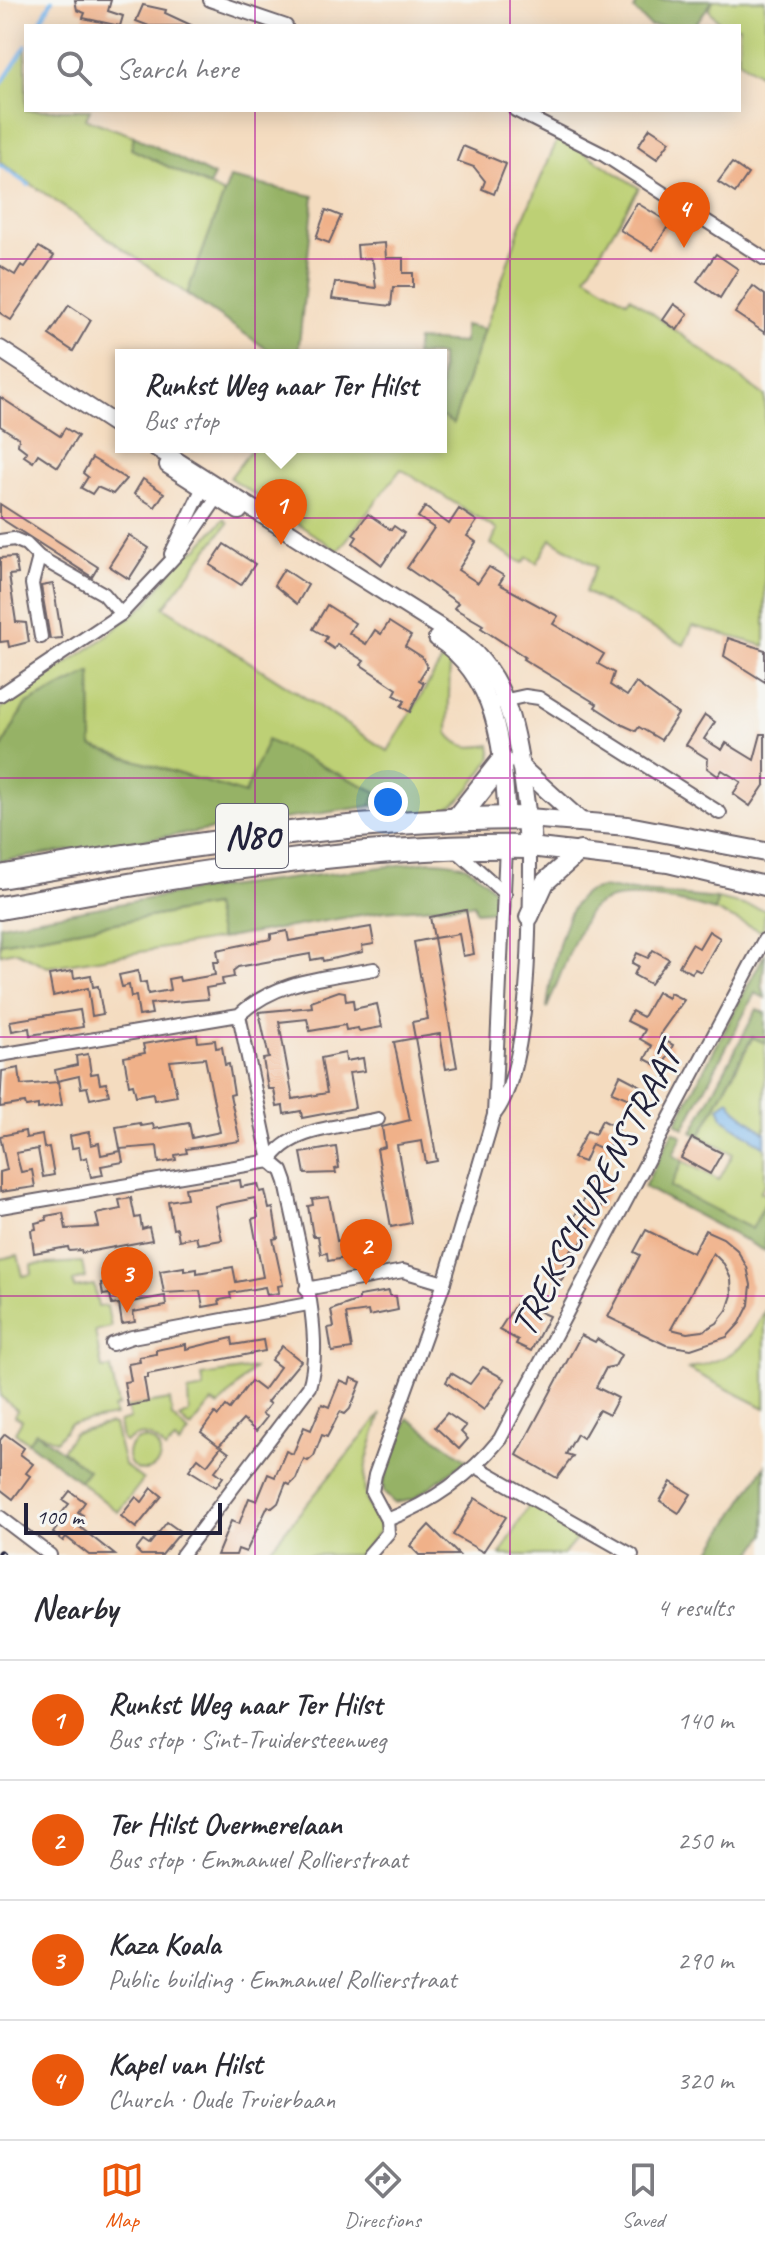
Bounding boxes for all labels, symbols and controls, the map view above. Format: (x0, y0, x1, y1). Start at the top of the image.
search box (24, 24, 741, 112)
icon: search (52, 46, 96, 90)
text: Search here (116, 49, 238, 87)
pin: 4 (658, 182, 710, 248)
popup (115, 349, 447, 453)
text: Runkst Weg naar Ter Hilst (144, 366, 418, 404)
text: Bus stop (144, 404, 219, 437)
pin: 1 (255, 479, 307, 545)
your location (368, 782, 408, 822)
road number: N80 (216, 804, 288, 868)
street label: TREKSCHURENSTRAAT (500, 1029, 697, 1344)
pin: 2 (340, 1219, 392, 1285)
pin: 3 (101, 1247, 153, 1313)
scale bar (24, 1499, 222, 1535)
text: 100 m (36, 1503, 83, 1531)
text: Nearby (32, 1586, 118, 1629)
text: 4 results (657, 1591, 733, 1624)
text: Runkst Weg naar Ter Hilst (108, 1685, 382, 1723)
text: 1 (52, 1704, 64, 1737)
text: 140 m (677, 1704, 733, 1737)
text: Bus stop · Sint-Truidersteenweg (108, 1723, 386, 1756)
text: Ter Hilst Overmerelaan (108, 1805, 342, 1843)
text: 2 (52, 1824, 64, 1857)
text: 250 m (677, 1824, 733, 1857)
text: Bus stop · Emmanuel Rollierstraat (108, 1843, 408, 1876)
text: Kaza Koala (108, 1925, 221, 1963)
text: 3 (52, 1944, 64, 1977)
text: 290 m (677, 1944, 733, 1977)
text: Public building · Emmanuel Rollierstraat (108, 1963, 456, 1996)
text: Kapel van Hilst (108, 2045, 262, 2083)
text: 4 (52, 2064, 64, 2097)
text: 320 m (677, 2064, 733, 2097)
text: Church · Oude Truierbaan (108, 2083, 335, 2116)
tab: Map (100, 2158, 144, 2234)
tab: Directions (344, 2158, 421, 2234)
tab: Saved (621, 2158, 665, 2234)

